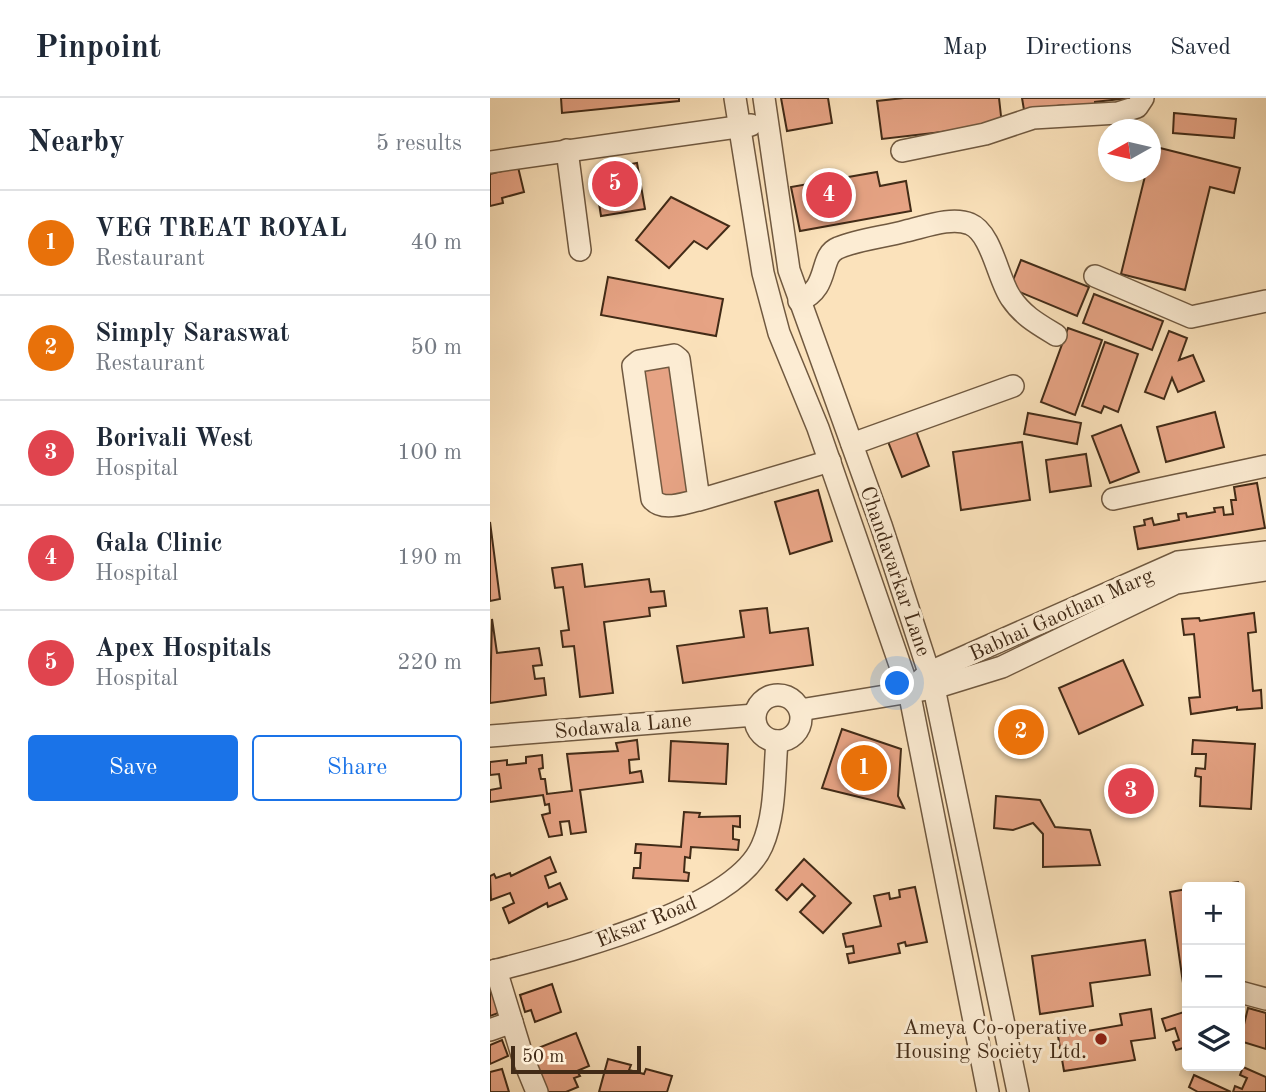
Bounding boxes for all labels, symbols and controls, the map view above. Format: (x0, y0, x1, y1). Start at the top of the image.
text: Pinpoint (35, 32, 161, 65)
text: Map (943, 36, 987, 60)
text: Directions (1025, 36, 1132, 60)
text: Saved (1170, 36, 1231, 60)
north arrow (1098, 119, 1161, 182)
text: Nearby (28, 128, 125, 158)
text: 5 results (376, 132, 462, 155)
pin: 5 (592, 158, 638, 210)
pin: 4 (806, 169, 852, 221)
text: VEG TREAT ROYAL (95, 216, 347, 242)
text: 1 (44, 231, 58, 254)
text: 40 m (411, 231, 462, 254)
text: Restaurant (95, 247, 205, 270)
text: Simply Saraswat (95, 321, 289, 347)
text: 2 (44, 336, 58, 359)
text: 50 m (411, 336, 462, 359)
text: Restaurant (95, 352, 205, 375)
text: Borivali West (95, 426, 253, 452)
text: 3 (44, 441, 58, 464)
text: 100 m (397, 441, 462, 464)
text: Hospital (95, 457, 178, 480)
street label: Chandavarkar Lane (856, 484, 934, 659)
text: Gala Clinic (95, 531, 223, 557)
text: 4 (44, 546, 58, 569)
text: 190 m (397, 546, 462, 569)
text: Hospital (95, 562, 178, 585)
street label: Babhai Gaothan Marg (966, 565, 1157, 665)
text: Apex Hospitals (95, 636, 271, 662)
text: 5 (44, 651, 58, 674)
text: 220 m (397, 651, 462, 674)
your location (880, 666, 914, 700)
text: Hospital (95, 667, 178, 690)
pin: 2 (998, 706, 1044, 758)
street label: Sodawala Lane (554, 710, 693, 743)
button: Save (28, 735, 238, 801)
button: Share (252, 735, 462, 801)
pin: 1 (841, 742, 887, 794)
pin: 3 (1108, 765, 1154, 817)
map controls (1182, 882, 1245, 1071)
button: + (1182, 882, 1245, 945)
street label: Eksar Road (593, 893, 700, 952)
button: − (1182, 945, 1245, 1008)
button: layers (1182, 1008, 1245, 1071)
place label: Ameya Co-operative Housing Society Ltd. (895, 1018, 1087, 1063)
marker: Ameya Co-operative Housing Society Ltd. (1093, 1031, 1109, 1047)
scale bar (511, 1043, 640, 1075)
text: 50 m (522, 1048, 564, 1067)

